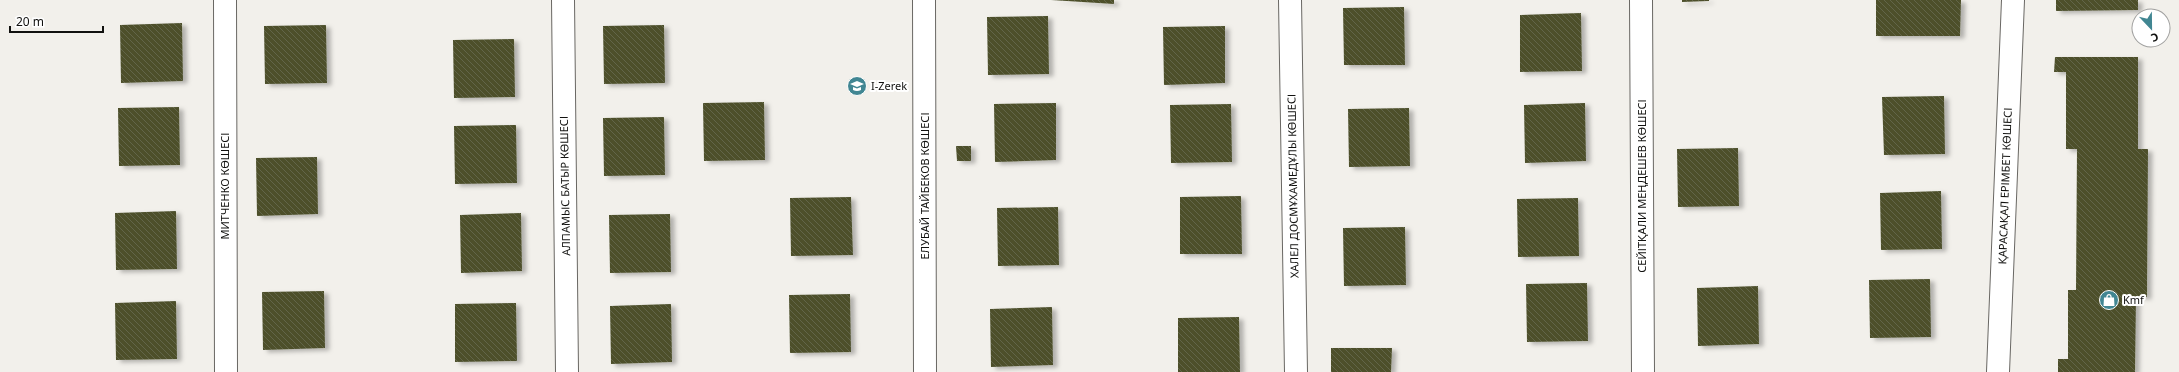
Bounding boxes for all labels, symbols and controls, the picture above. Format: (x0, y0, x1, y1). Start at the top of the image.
scale bar (10, 8, 103, 34)
north arrow (2131, 8, 2171, 48)
text: 20 m (16, 13, 44, 30)
text: С (2149, 29, 2161, 46)
school or university icon: I-Zerek (846, 75, 868, 97)
place label: I-Zerek (871, 78, 907, 93)
street label: ХАЛЕЛ ДОСМҰХАМЕДҰЛЫ КӨШЕСІ (1283, 94, 1302, 278)
street label: СЕЙІТҚАЛИ МЕҢДЕШЕВ КӨШЕСІ (1634, 99, 1649, 273)
street label: ҚАРАСАҚАЛ ЕРІМБЕТ КӨШЕСІ (1994, 107, 2015, 265)
street label: ЕЛУБАЙ ТАЙБЕКОВ КӨШЕСІ (917, 112, 932, 260)
street label: АЛПАМЫС БАТЫР КӨШЕСІ (556, 116, 573, 256)
street label: МИТЧЕНКО КӨШЕСІ (217, 133, 232, 239)
shop icon: Kmf (2098, 289, 2120, 311)
place label: Kmf (2123, 292, 2145, 307)

